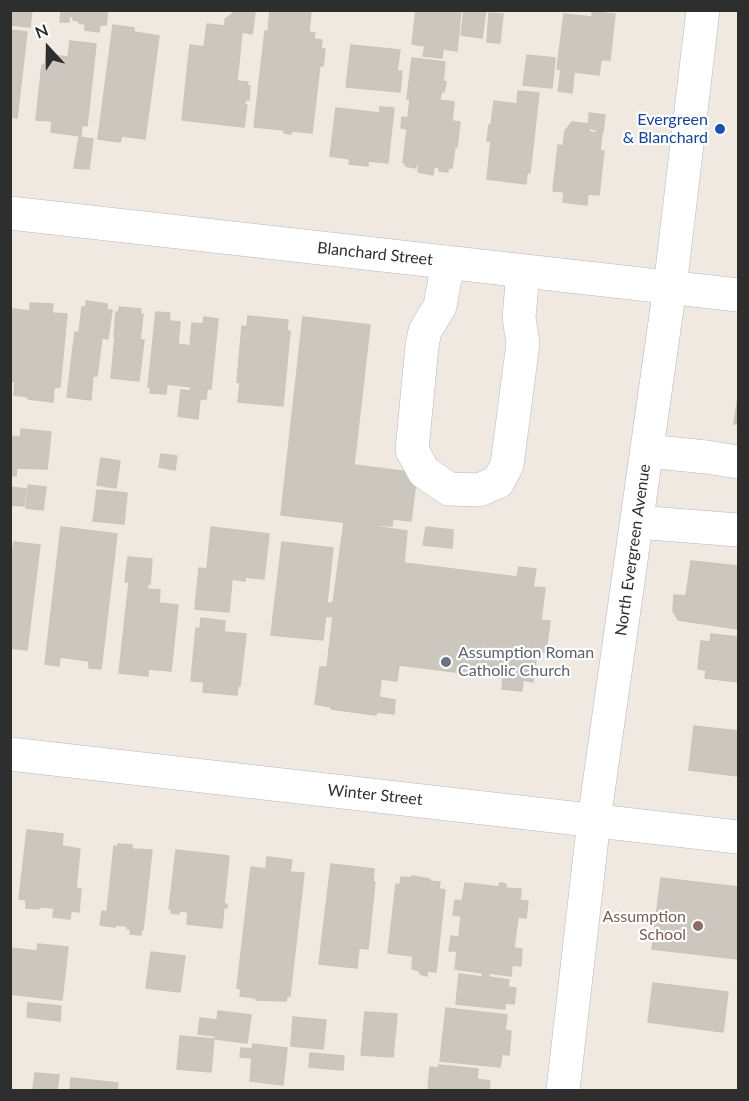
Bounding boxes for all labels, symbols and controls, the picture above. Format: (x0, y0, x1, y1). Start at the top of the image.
north arrow (18, 18, 78, 78)
text: N (32, 20, 51, 42)
place label: Evergreen & Blanchard (623, 110, 708, 148)
marker: Evergreen & Blanchard (713, 122, 727, 136)
street label: Blanchard Street (316, 238, 434, 270)
street label: North Evergreen Avenue (611, 463, 655, 637)
place label: Assumption Roman Catholic Church (458, 643, 594, 681)
marker: Assumption Roman Catholic Church (439, 655, 453, 669)
street label: Winter Street (327, 780, 423, 810)
place label: Assumption School (603, 907, 686, 945)
marker: Assumption School (691, 919, 705, 933)

